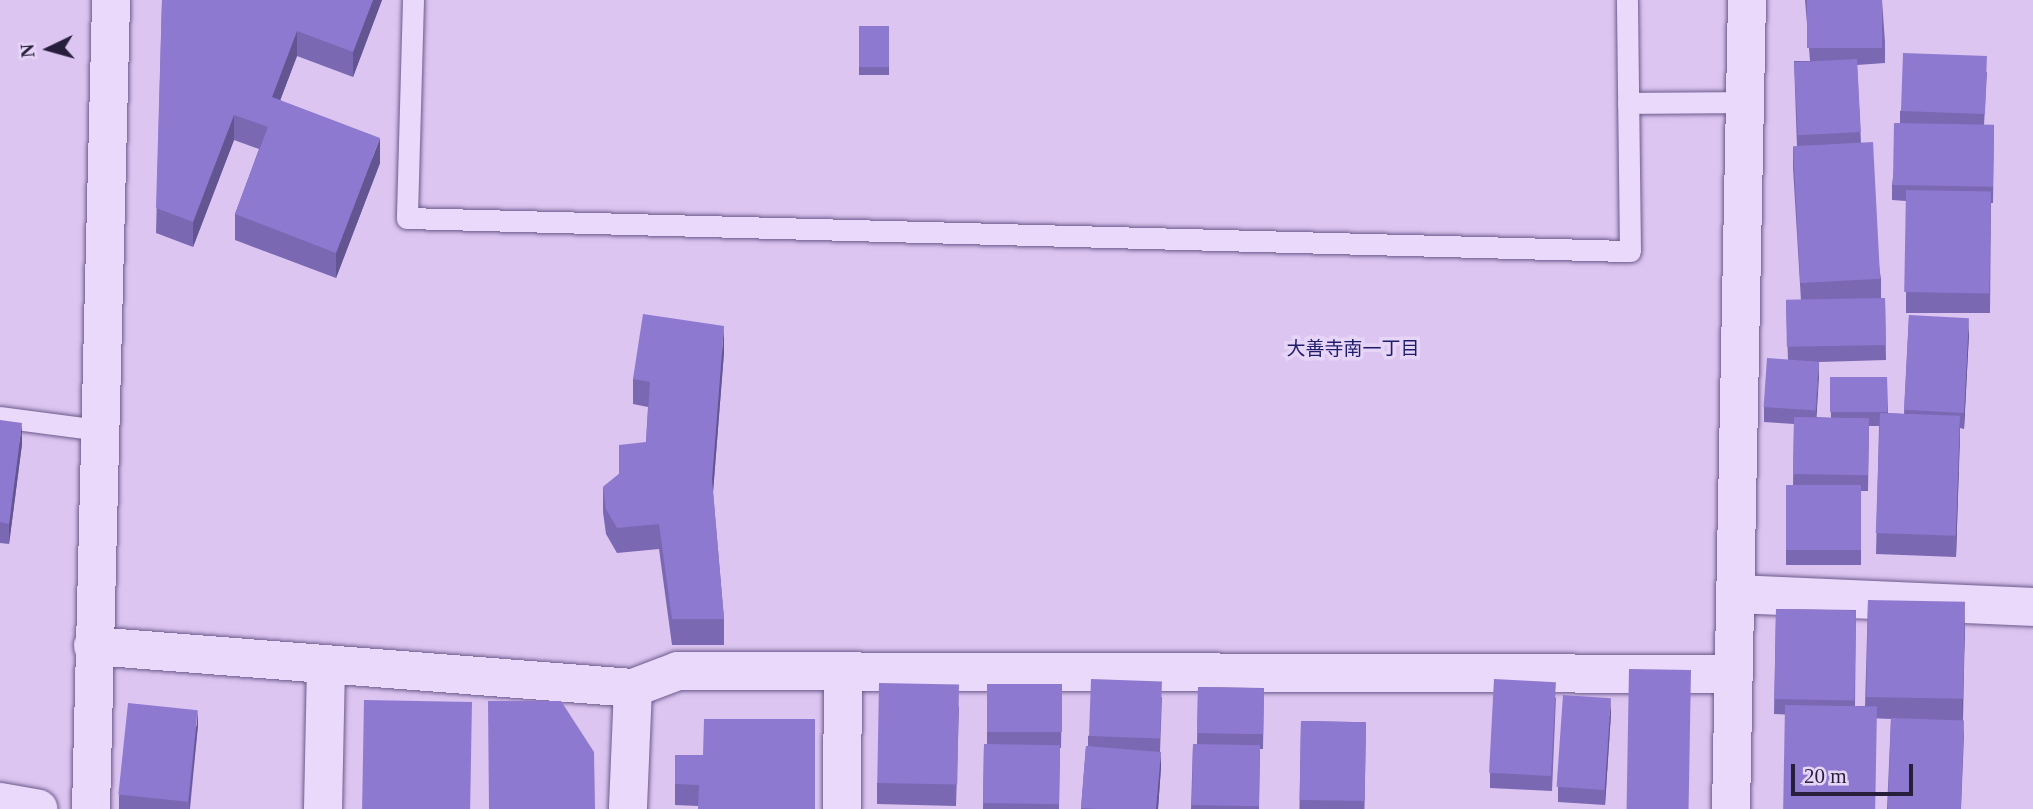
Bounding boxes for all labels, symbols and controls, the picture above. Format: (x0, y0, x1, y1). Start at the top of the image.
north arrow (14, 14, 84, 84)
text: N (17, 43, 39, 59)
district label: 大善寺南一丁目 (1287, 338, 1419, 360)
scale bar (1795, 750, 1918, 794)
text: 20 m (1804, 764, 1847, 788)

